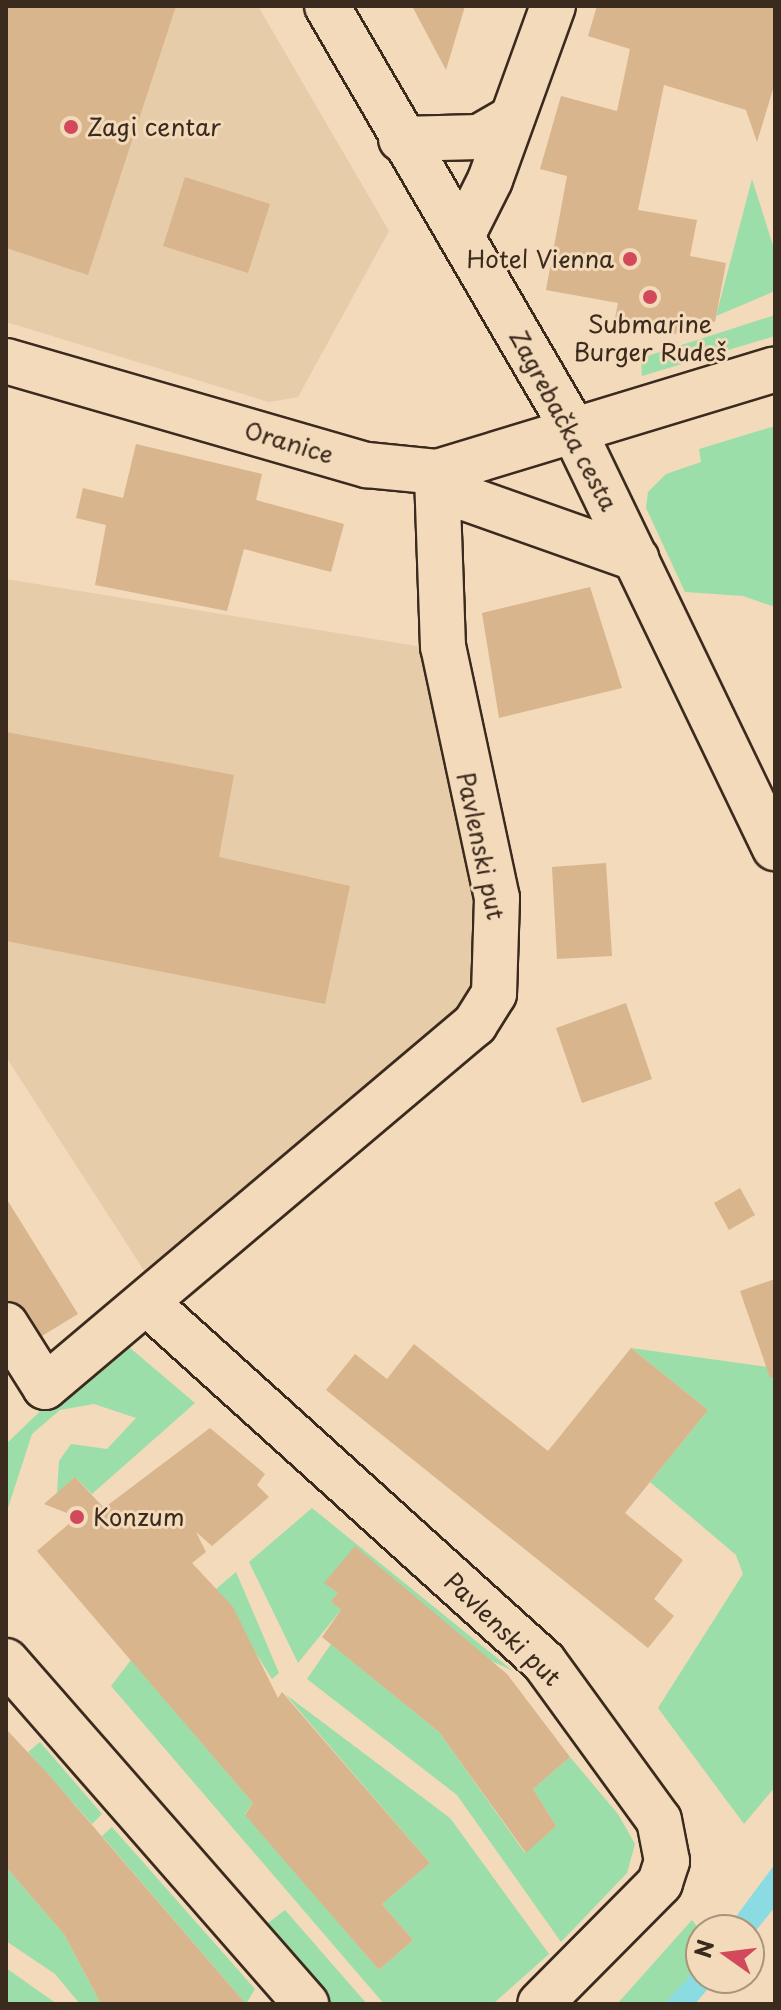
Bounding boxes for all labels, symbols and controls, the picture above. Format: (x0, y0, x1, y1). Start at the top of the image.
place label: Zagi centar (87, 113, 222, 141)
marker: Zagi centar (62, 118, 80, 136)
place label: Hotel Vienna (467, 245, 614, 273)
marker: Hotel Vienna (621, 250, 639, 268)
marker: Submarine Burger Rudeš (641, 288, 659, 306)
place label: Submarine Burger Rudeš (573, 310, 727, 366)
street label: Zagrebačka cesta (504, 324, 624, 516)
street label: Oranice (241, 415, 337, 469)
street label: Pavlenski put (451, 769, 511, 923)
place label: Konzum (93, 1503, 185, 1531)
marker: Konzum (68, 1508, 86, 1526)
street label: Pavlenski put (438, 1566, 568, 1692)
north arrow (685, 1914, 765, 1994)
text: N (685, 1936, 721, 1961)

